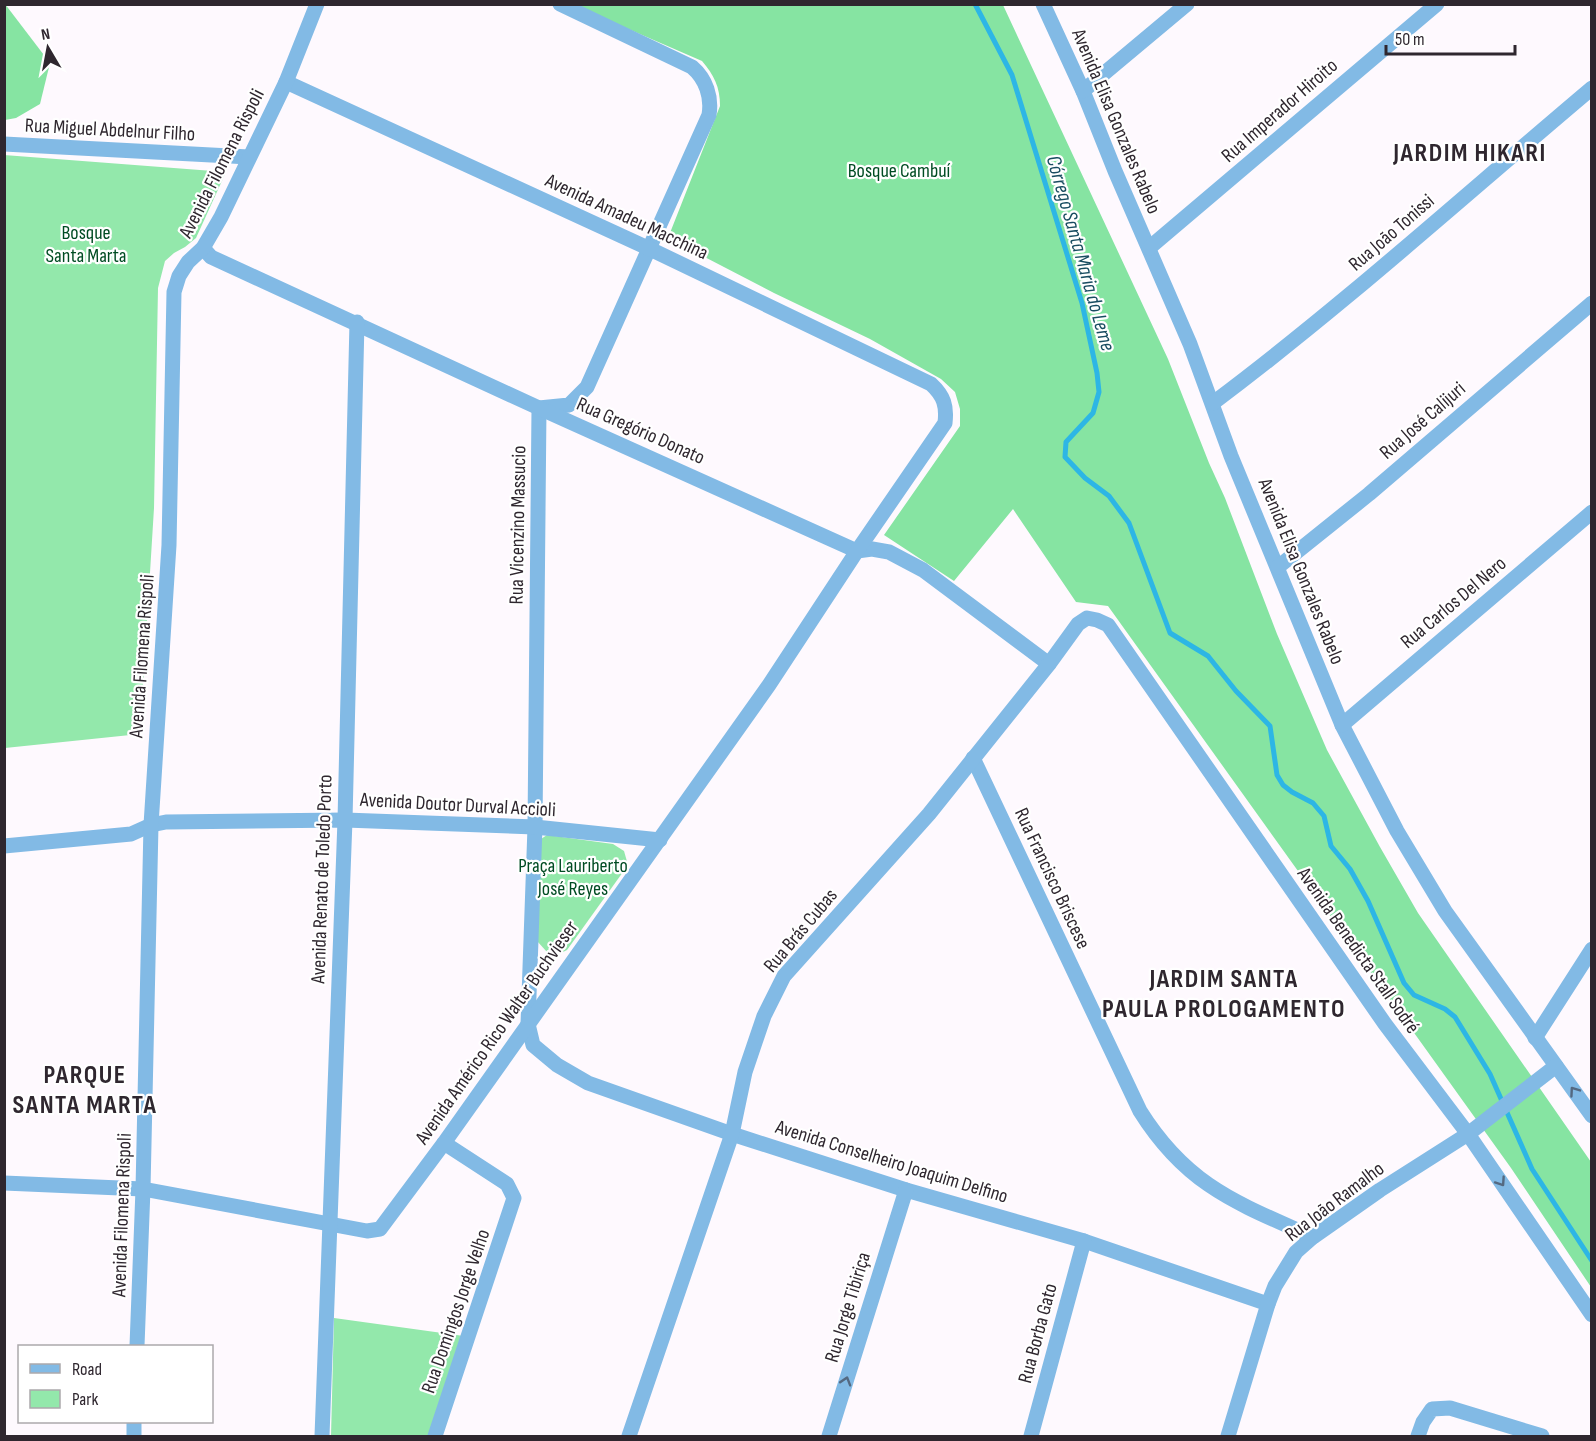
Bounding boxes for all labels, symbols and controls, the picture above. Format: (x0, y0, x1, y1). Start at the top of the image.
north arrow (18, 18, 78, 78)
scale bar (1386, 18, 1515, 56)
street label: Avenida Elisa Gonzales Rabelo (1066, 24, 1166, 217)
text: N (40, 25, 52, 45)
text: 50 m (1395, 29, 1425, 50)
street label: Rua Imperador Hiroito (1217, 54, 1343, 168)
street label: Avenida Filomena Rispoli (174, 85, 270, 243)
street label: Rua Miguel Abdelnur Filho (24, 114, 196, 146)
district label: JARDIM HIKARI (1392, 138, 1547, 169)
water label: Córrego Santa Maria do Leme (1041, 153, 1120, 354)
park label: Bosque Cambuí (848, 159, 951, 183)
street label: Avenida Amadeu Macchina (540, 168, 712, 265)
street label: Rua João Tonissi (1344, 189, 1439, 276)
park label: Bosque Santa Marta (45, 221, 127, 268)
street label: Rua José Calijuri (1375, 377, 1470, 464)
street label: Rua Gregório Donato (573, 392, 708, 470)
street label: Rua Vicenzino Massucio (505, 445, 531, 605)
street label: Avenida Elisa Gonzales Rabelo (1252, 474, 1349, 668)
street label: Rua Carlos Del Nero (1396, 552, 1511, 654)
street label: Avenida Filomena Rispoli (124, 573, 160, 740)
street label: Avenida Renato de Toledo Porto (306, 774, 338, 985)
street label: Avenida Doutor Durval Accioli (359, 788, 556, 822)
street label: Rua Francisco Briscese (1009, 804, 1095, 953)
park label: Praça Lauriberto José Reyes (518, 854, 628, 901)
street label: Avenida Benedicta Stall Sodré (1291, 862, 1425, 1038)
street label: Rua Brás Cubas (759, 884, 843, 977)
street label: Avenida Américo Rico Walter Buchvieser (410, 916, 584, 1150)
district label: JARDIM SANTA PAULA PROLOGAMENTO (1102, 964, 1346, 1025)
district label: PARQUE SANTA MARTA (13, 1060, 157, 1121)
one-way arrow (1570, 1087, 1581, 1098)
street label: Avenida Conselheiro Joaquim Delfino (772, 1115, 1011, 1209)
street label: Avenida Filomena Rispoli (107, 1133, 137, 1298)
street label: Rua João Ramalho (1280, 1157, 1389, 1247)
one-way arrow (1494, 1176, 1505, 1187)
street label: Rua Domingos Jorge Velho (417, 1226, 495, 1397)
street label: Rua Jorge Tibiriça (820, 1249, 876, 1365)
street label: Rua Borba Gato (1013, 1281, 1063, 1386)
legend (18, 1345, 213, 1423)
text: Road (72, 1359, 102, 1380)
one-way arrow (839, 1376, 851, 1386)
text: Park (72, 1389, 98, 1410)

